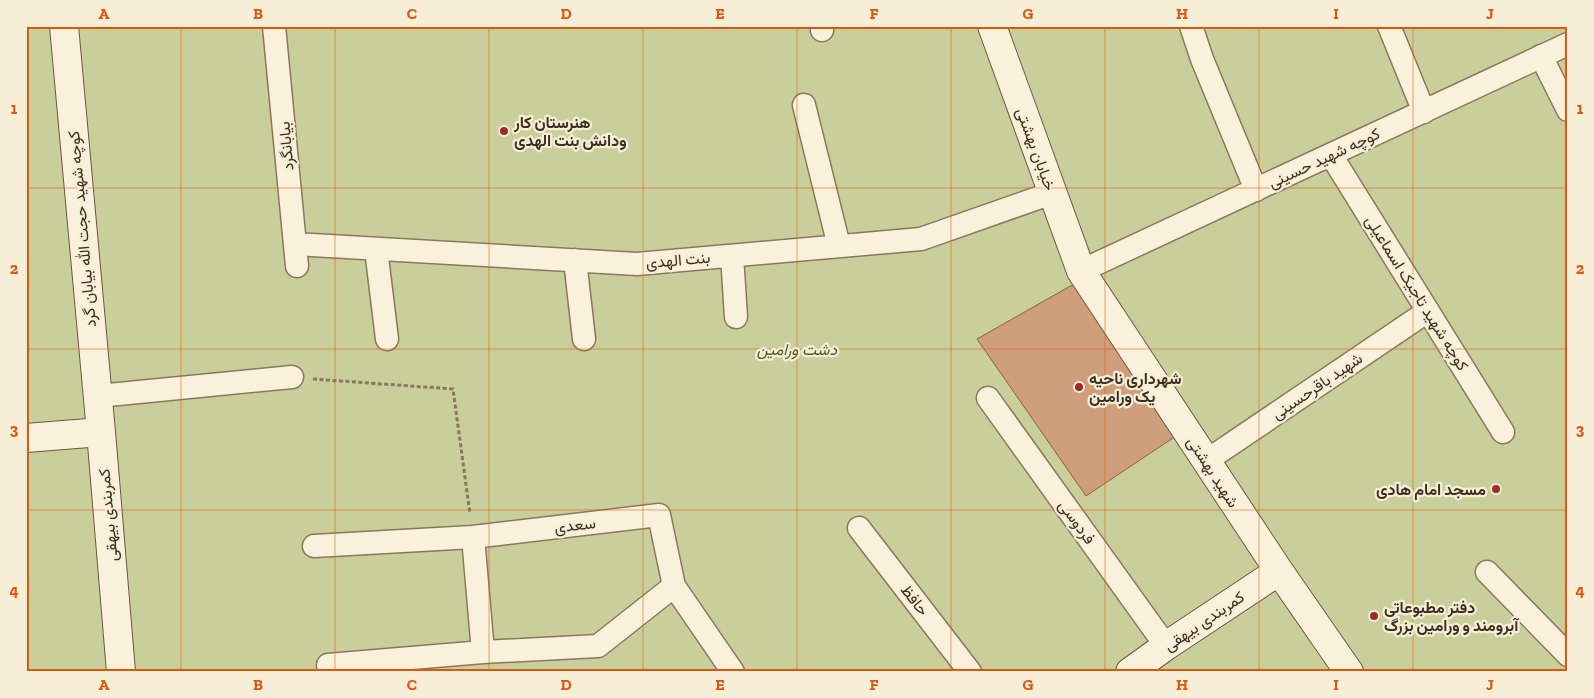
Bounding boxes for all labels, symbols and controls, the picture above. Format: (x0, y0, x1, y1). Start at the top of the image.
text: A (99, 4, 110, 23)
text: B (253, 4, 263, 23)
text: C (407, 4, 417, 23)
text: D (560, 4, 572, 23)
text: E (715, 4, 725, 23)
text: F (869, 4, 879, 23)
text: G (1023, 4, 1034, 23)
text: H (1176, 4, 1188, 23)
text: I (1333, 4, 1339, 23)
text: J (1486, 4, 1494, 23)
text: 1 (11, 99, 18, 118)
text: 1 (1577, 99, 1584, 118)
street label: خیابان بهشتی (1011, 105, 1060, 193)
place label: هنرستان کار ودانش بنت الهدی (513, 113, 627, 151)
street label: بیابانگرد (274, 121, 299, 171)
street label: کوچه شهید حسینی (1265, 124, 1384, 194)
marker: هنرستان کار ودانش بنت الهدی (498, 125, 510, 137)
street label: کوچه شهید حجت الله بیابان گرد (64, 130, 102, 328)
street label: کوچه شهید تاجیک اسماعیلی (1360, 212, 1473, 375)
street label: بنت الهدی (645, 248, 711, 273)
text: 2 (10, 259, 19, 278)
text: 2 (1576, 259, 1585, 278)
park label: دشت ورامین (757, 340, 837, 360)
street label: شهید باقرحسینی (1268, 349, 1367, 424)
place label: شهرداری ناحیه یک ورامین (1089, 369, 1182, 407)
marker: شهرداری ناحیه یک ورامین (1073, 381, 1085, 393)
text: 3 (10, 420, 19, 439)
text: 3 (1576, 420, 1585, 439)
street label: شهید بهشتی (1182, 433, 1243, 512)
street label: کمربندی بیهقی (94, 468, 123, 562)
place label: مسجد امام هادی (1376, 480, 1486, 500)
marker: مسجد امام هادی (1490, 483, 1502, 495)
street label: فردوسی (1054, 496, 1099, 548)
street label: سعدی (553, 513, 597, 538)
text: 4 (9, 581, 19, 600)
street label: حافظ (897, 581, 933, 620)
text: 4 (1575, 581, 1585, 600)
street label: کمربندی بیهقی (1160, 587, 1249, 656)
place label: دفتر مطبوعاتی آبرومند و ورامین بزرگ (1384, 598, 1520, 636)
marker: دفتر مطبوعاتی آبرومند و ورامین بزرگ (1368, 610, 1380, 622)
text: A (99, 675, 110, 694)
text: B (253, 675, 263, 694)
text: C (407, 675, 417, 694)
text: D (560, 675, 572, 694)
text: E (715, 675, 725, 694)
text: F (869, 675, 879, 694)
text: G (1023, 675, 1034, 694)
text: H (1176, 675, 1188, 694)
text: I (1333, 675, 1339, 694)
text: J (1486, 675, 1494, 694)

